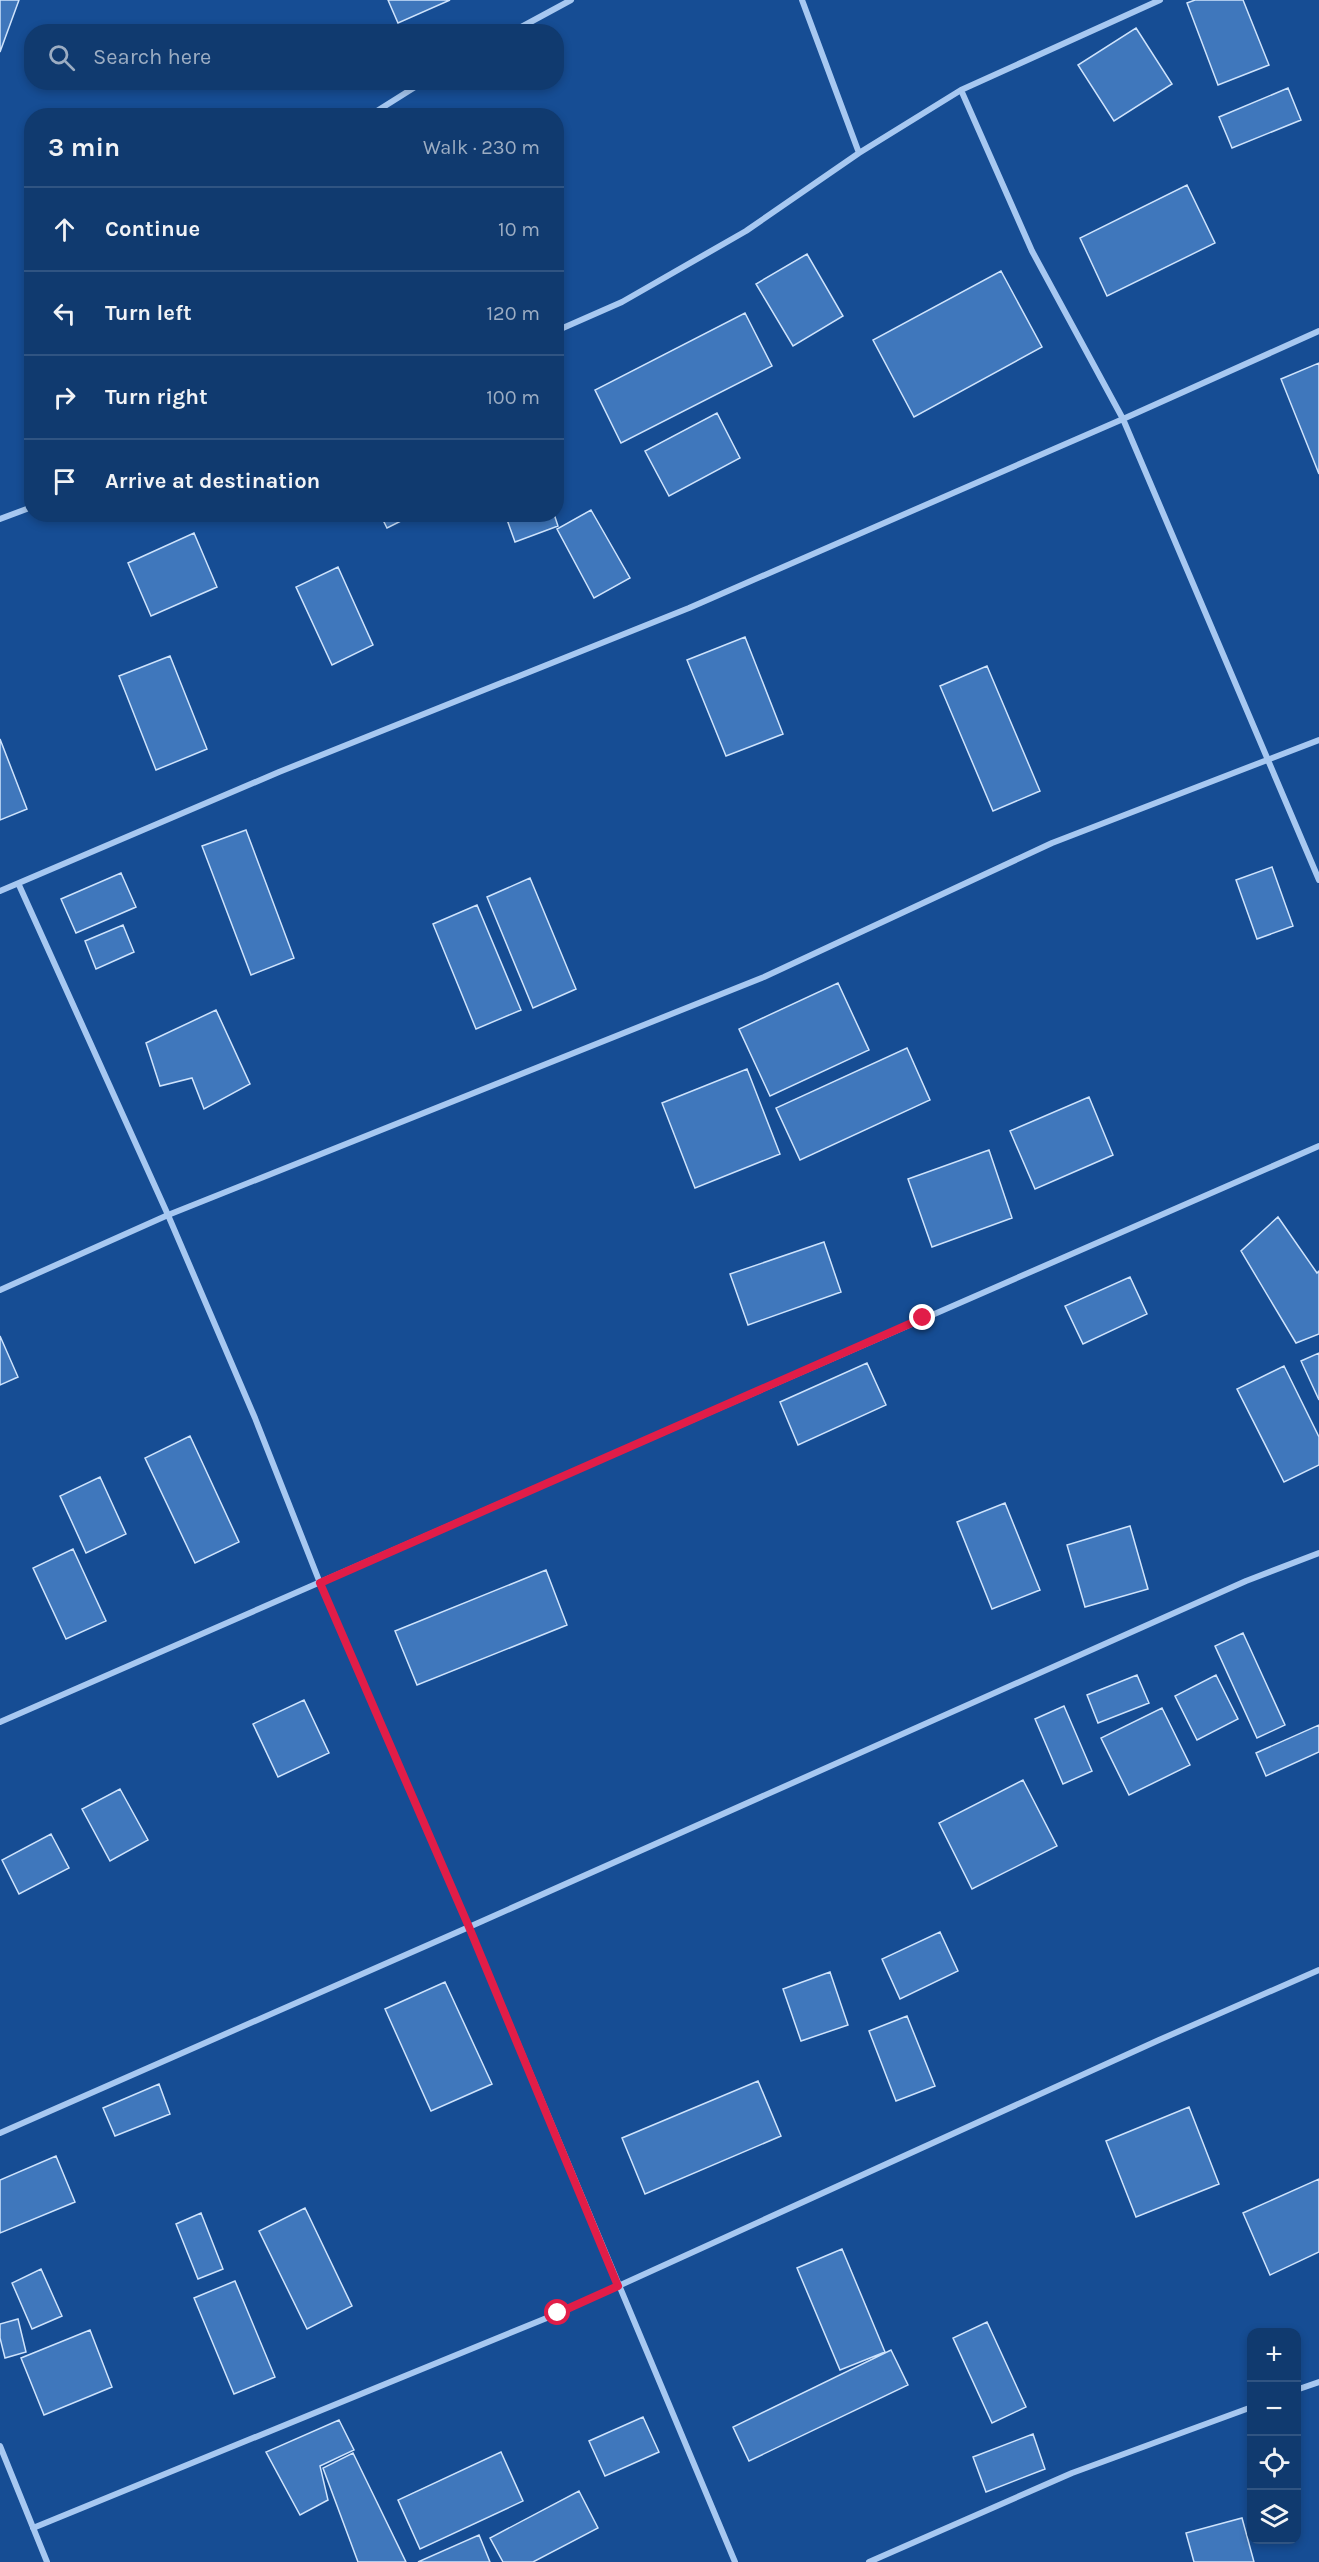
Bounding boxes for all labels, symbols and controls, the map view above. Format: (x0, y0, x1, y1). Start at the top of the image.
search box (24, 24, 564, 90)
icon: search (45, 41, 78, 74)
text: Search here (93, 44, 211, 70)
text: 3 min (48, 132, 120, 163)
text: Walk · 230 m (423, 136, 540, 159)
icon: ahead (48, 213, 81, 246)
text: Continue (105, 216, 200, 242)
text: 10 m (498, 218, 540, 241)
icon: left (48, 297, 81, 330)
text: Turn left (105, 300, 192, 326)
text: 120 m (486, 302, 540, 325)
icon: right (48, 381, 81, 414)
text: Turn right (105, 384, 208, 410)
text: 100 m (486, 386, 540, 409)
icon: arrive (48, 465, 81, 498)
text: Arrive at destination (105, 468, 320, 494)
route end (909, 1304, 935, 1330)
route start (544, 2299, 570, 2325)
map controls (1247, 2328, 1301, 2544)
button: + (1247, 2328, 1301, 2382)
button: − (1247, 2382, 1301, 2436)
button: locate (1247, 2436, 1301, 2490)
button: layers (1247, 2490, 1301, 2544)

